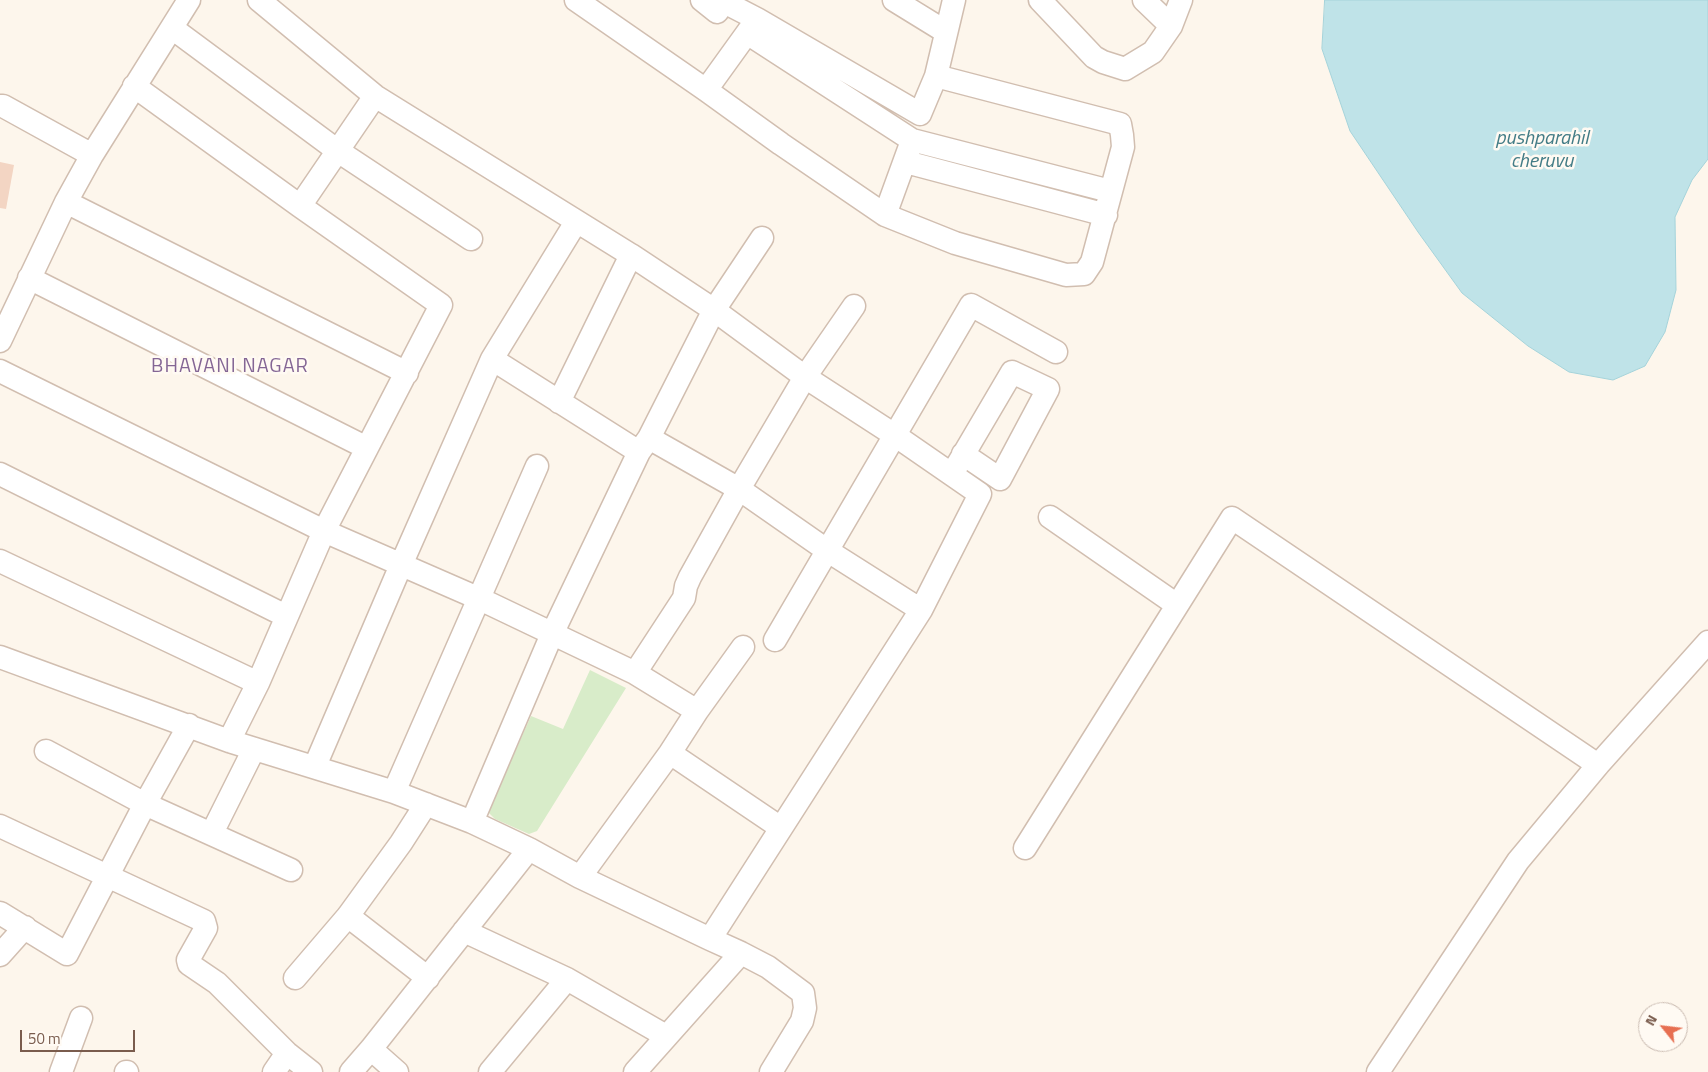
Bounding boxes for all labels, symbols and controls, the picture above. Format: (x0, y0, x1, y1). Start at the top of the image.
water label: pushparahil cheruvu (1496, 127, 1588, 174)
district label: BHAVANI NAGAR (149, 355, 311, 379)
north arrow (1638, 1002, 1688, 1052)
text: N (1639, 1011, 1662, 1029)
scale bar (22, 1020, 138, 1052)
text: 50 m (28, 1027, 61, 1050)

